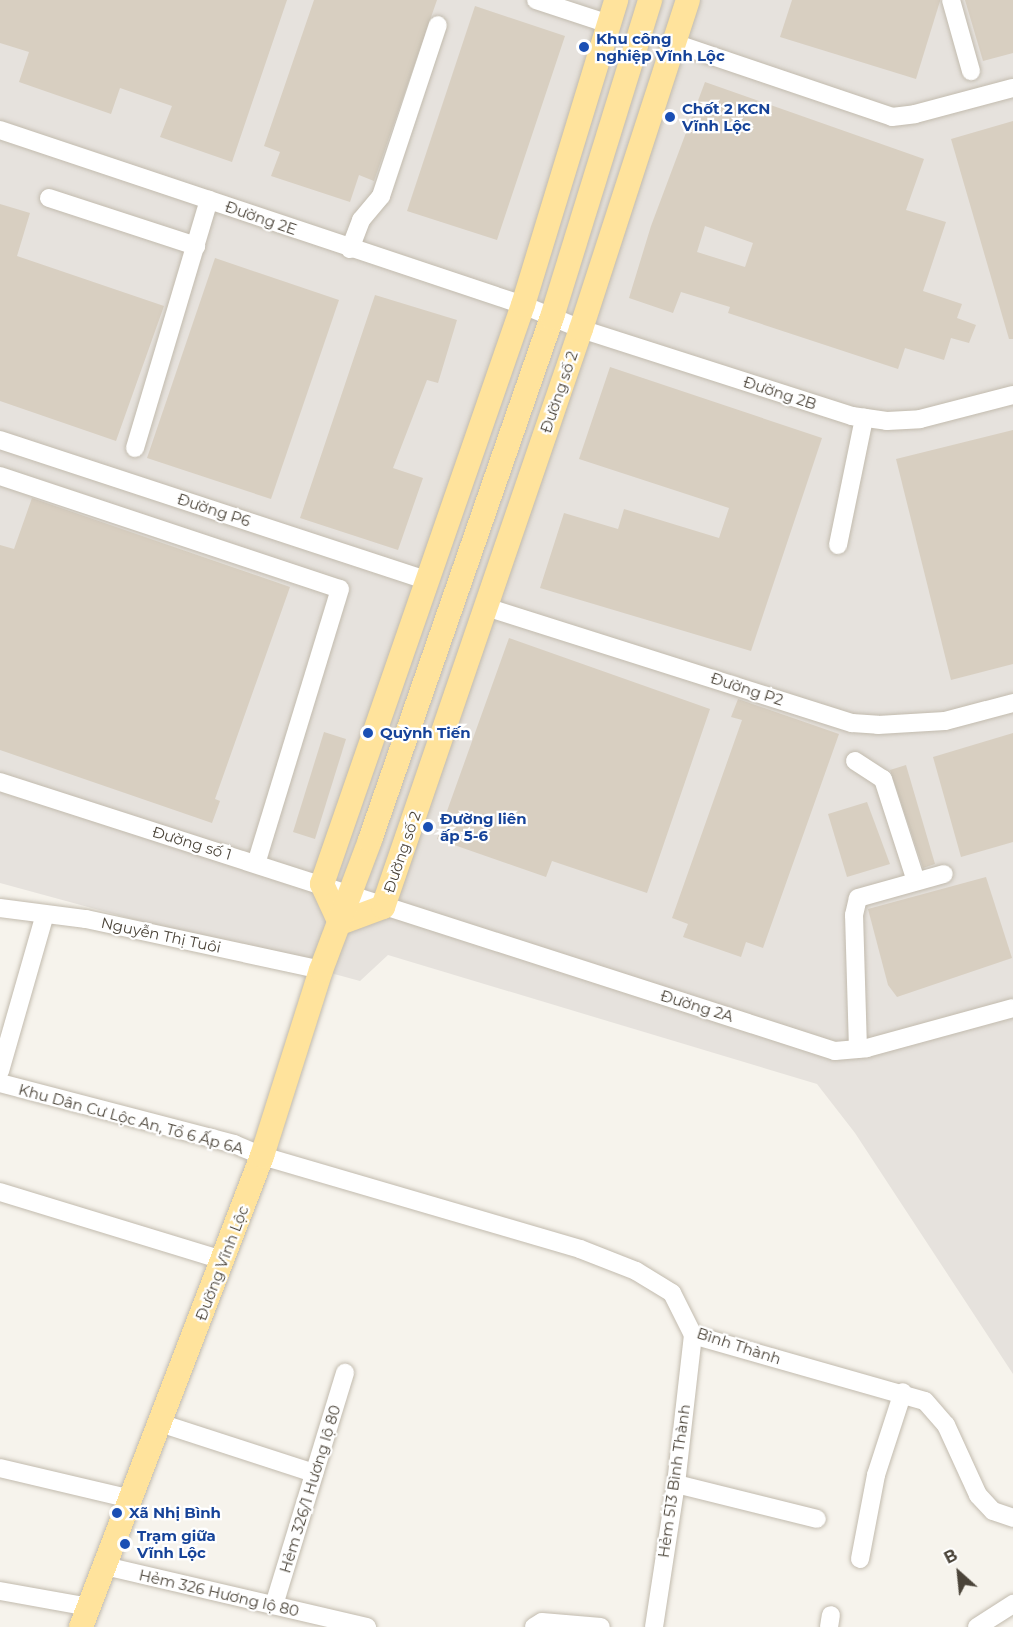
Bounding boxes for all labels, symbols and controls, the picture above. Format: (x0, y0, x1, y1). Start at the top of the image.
place label: Khu công nghiệp Vĩnh Lộc (596, 29, 725, 64)
marker: Khu công nghiệp Vĩnh Lộc (577, 40, 591, 54)
place label: Chốt 2 KCN Vĩnh Lộc (682, 99, 770, 134)
marker: Chốt 2 KCN Vĩnh Lộc (663, 110, 677, 124)
street label: Đường 2E (223, 197, 299, 239)
street label: Đường số 2 (537, 349, 581, 435)
street label: Đường 2B (741, 373, 819, 413)
street label: Đường P6 (175, 490, 253, 530)
street label: Đường P2 (708, 669, 786, 709)
place label: Quỳnh Tiến (380, 724, 471, 742)
marker: Quỳnh Tiến (361, 726, 375, 740)
street label: Đường số 2 (380, 809, 424, 895)
place label: Đường liên ấp 5-6 (440, 809, 527, 844)
marker: Đường liên ấp 5-6 (421, 820, 435, 834)
street label: Đường số 1 (150, 822, 234, 864)
street label: Nguyễn Thị Tuôi (99, 913, 223, 957)
street label: Đường 2A (658, 986, 736, 1026)
street label: Khu Dân Cư Lộc An, Tổ 6 Ấp 6A (17, 1080, 245, 1158)
street label: Đường Vĩnh Lộc (192, 1203, 252, 1323)
street label: Bình Thành (695, 1324, 783, 1368)
street label: Hẻm 326/1 Hương lộ 80 (276, 1403, 344, 1575)
street label: Hẻm 513 Bình Thành (654, 1403, 694, 1559)
place label: Xã Nhị Bình (129, 1504, 221, 1522)
marker: Xã Nhị Bình (110, 1506, 124, 1520)
place label: Trạm giữa Vĩnh Lộc (137, 1526, 216, 1561)
marker: Trạm giữa Vĩnh Lộc (118, 1537, 132, 1551)
north arrow (929, 1543, 989, 1603)
text: B (941, 1545, 960, 1568)
street label: Hẻm 326 Hương lộ 80 (137, 1566, 301, 1620)

